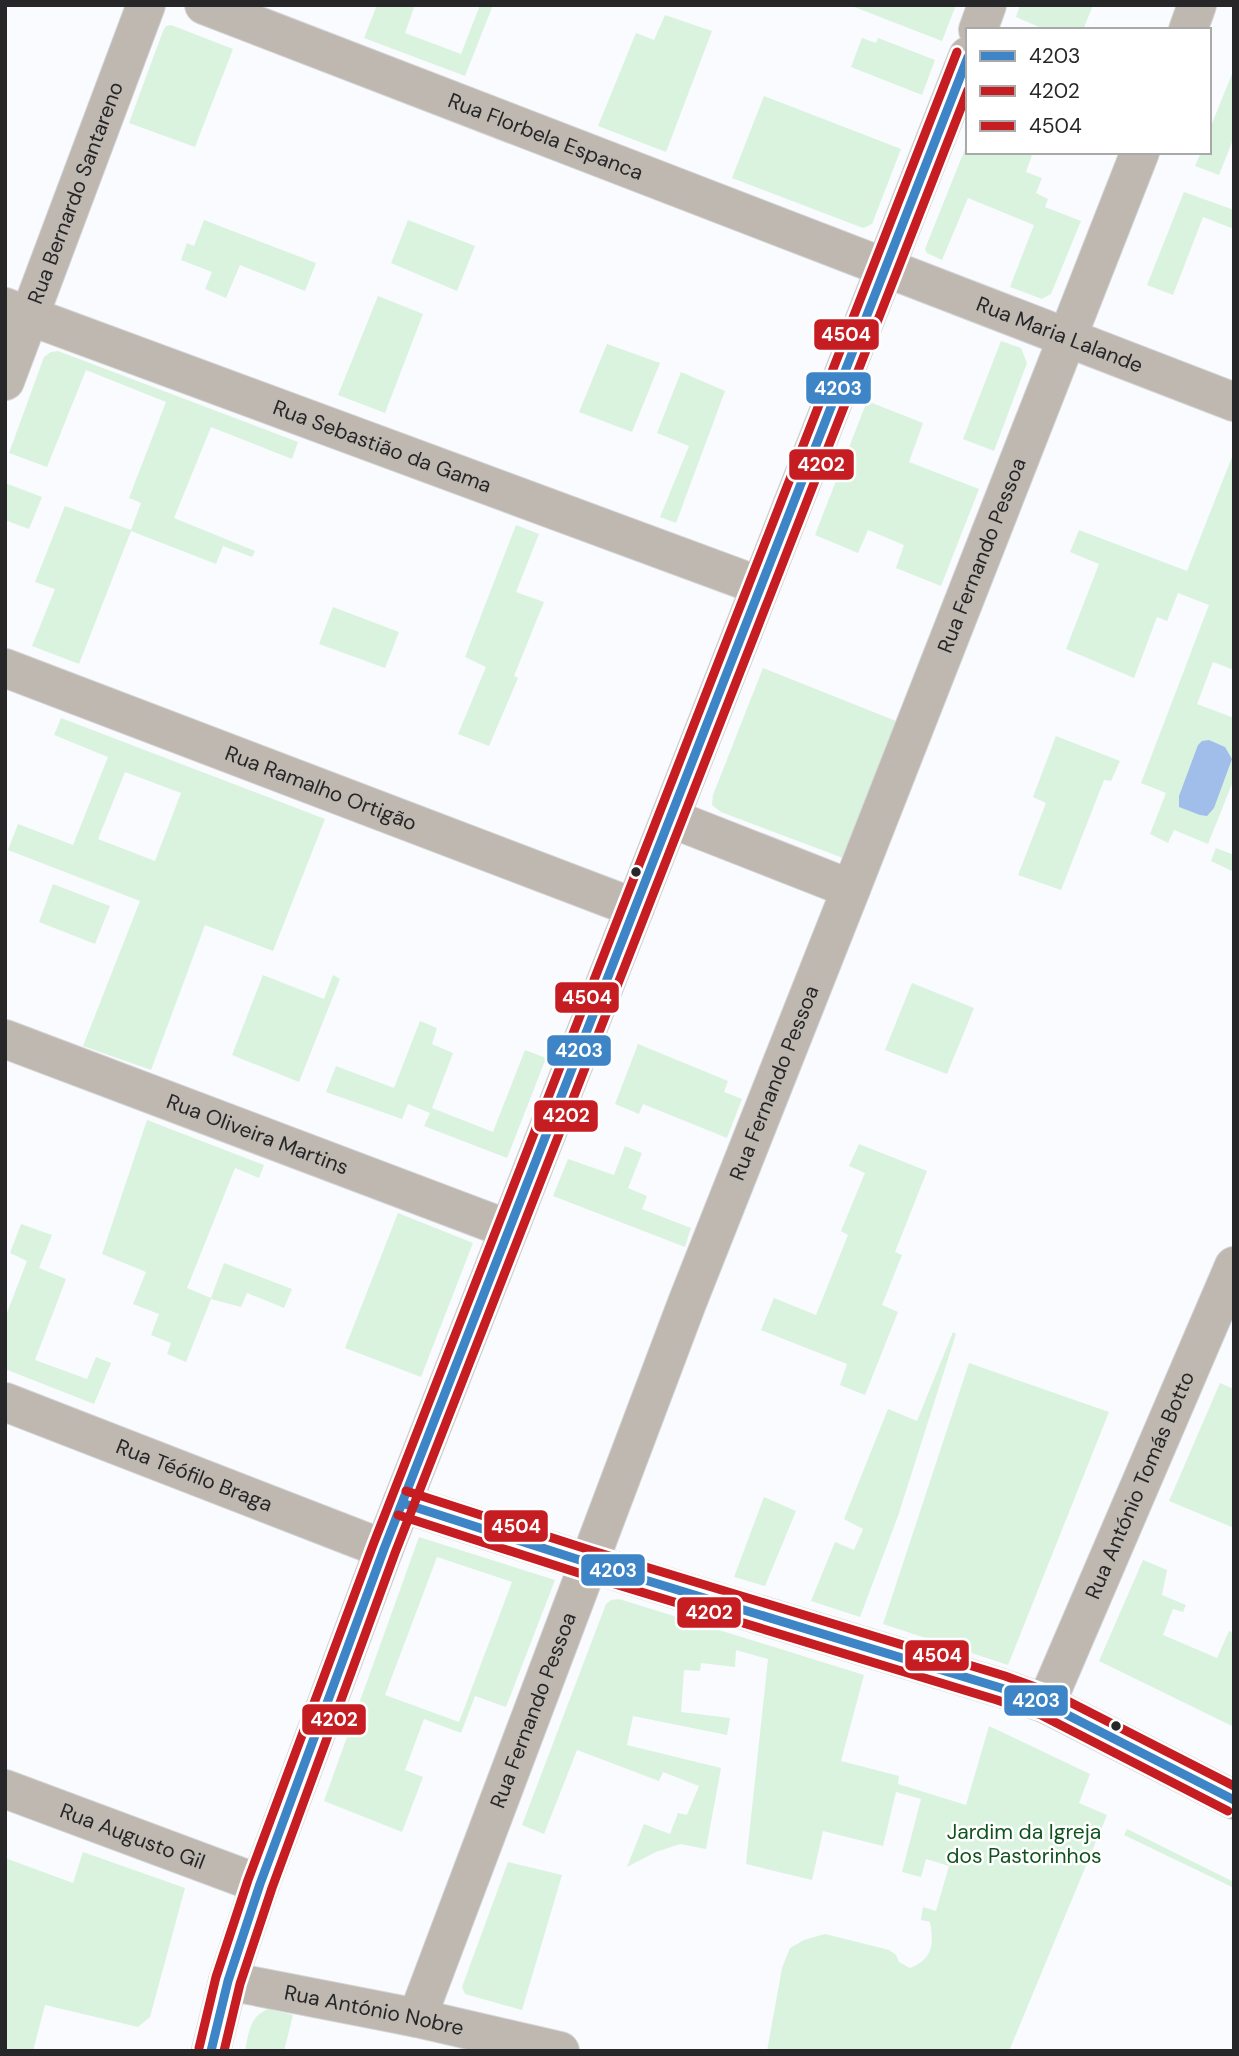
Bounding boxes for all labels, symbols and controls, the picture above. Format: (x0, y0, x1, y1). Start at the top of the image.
legend (966, 28, 1211, 154)
text: 4203 (1029, 42, 1080, 70)
text: 4202 (1029, 77, 1080, 105)
street label: Rua Bernardo Santareno (21, 78, 130, 308)
street label: Rua Florbela Espanca (444, 86, 647, 187)
text: 4504 (1029, 112, 1082, 140)
street label: Rua Maria Lalande (972, 290, 1147, 380)
line badge: 4504 (813, 318, 880, 351)
text: 4504 (821, 322, 871, 347)
line badge: 4203 (805, 371, 872, 405)
text: 4203 (814, 376, 862, 401)
street label: Rua Sebastião da Gama (269, 393, 495, 499)
line badge: 4202 (788, 448, 855, 481)
text: 4202 (797, 452, 845, 477)
street label: Rua Fernando Pessoa (931, 454, 1033, 657)
street label: Rua Ramalho Ortigão (221, 739, 421, 838)
unlabelled marker (629, 865, 643, 879)
line badge: 4504 (554, 981, 620, 1014)
street label: Rua Fernando Pessoa (723, 981, 825, 1184)
text: 4504 (562, 985, 612, 1010)
line badge: 4203 (546, 1034, 612, 1067)
text: 4203 (555, 1038, 603, 1063)
street label: Rua Oliveira Martins (163, 1087, 353, 1182)
line badge: 4202 (533, 1099, 599, 1133)
text: 4202 (542, 1103, 590, 1128)
street label: Rua António Tomás Botto (1079, 1367, 1201, 1603)
street label: Rua Téófilo Braga (112, 1432, 276, 1518)
line badge: 4504 (483, 1509, 549, 1543)
text: 4504 (491, 1514, 541, 1539)
line badge: 4203 (580, 1553, 646, 1587)
text: 4203 (589, 1558, 637, 1583)
line badge: 4202 (676, 1596, 742, 1629)
text: 4202 (685, 1600, 733, 1625)
street label: Rua Fernando Pessoa (484, 1608, 583, 1812)
line badge: 4504 (904, 1639, 970, 1672)
text: 4504 (912, 1643, 962, 1668)
line badge: 4203 (1003, 1684, 1069, 1717)
text: 4203 (1012, 1688, 1060, 1713)
line badge: 4202 (301, 1703, 367, 1736)
text: 4202 (310, 1707, 358, 1732)
unlabelled marker (1109, 1719, 1123, 1733)
street label: Rua Augusto Gil (56, 1797, 209, 1876)
park label: Jardim da Igreja dos Pastorinhos (946, 1818, 1102, 1870)
street label: Rua António Nobre (282, 1978, 467, 2042)

